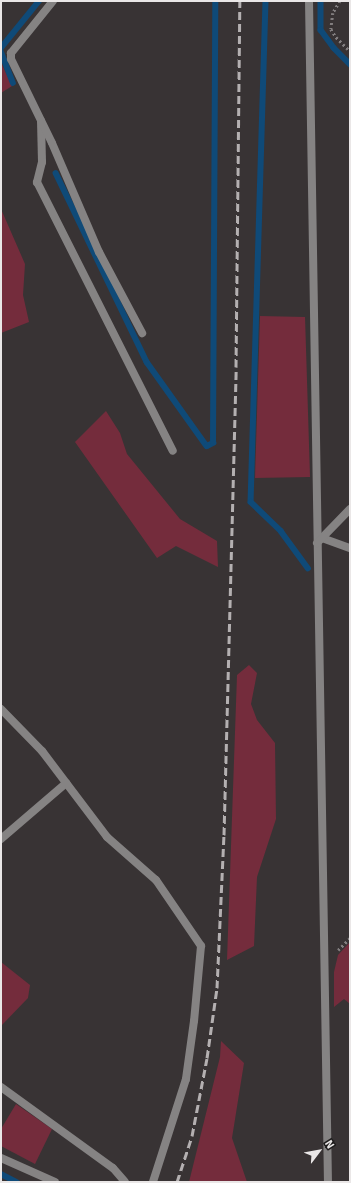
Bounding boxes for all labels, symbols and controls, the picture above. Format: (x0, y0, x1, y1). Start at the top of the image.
north arrow (299, 1131, 339, 1171)
text: N (322, 1138, 337, 1151)

